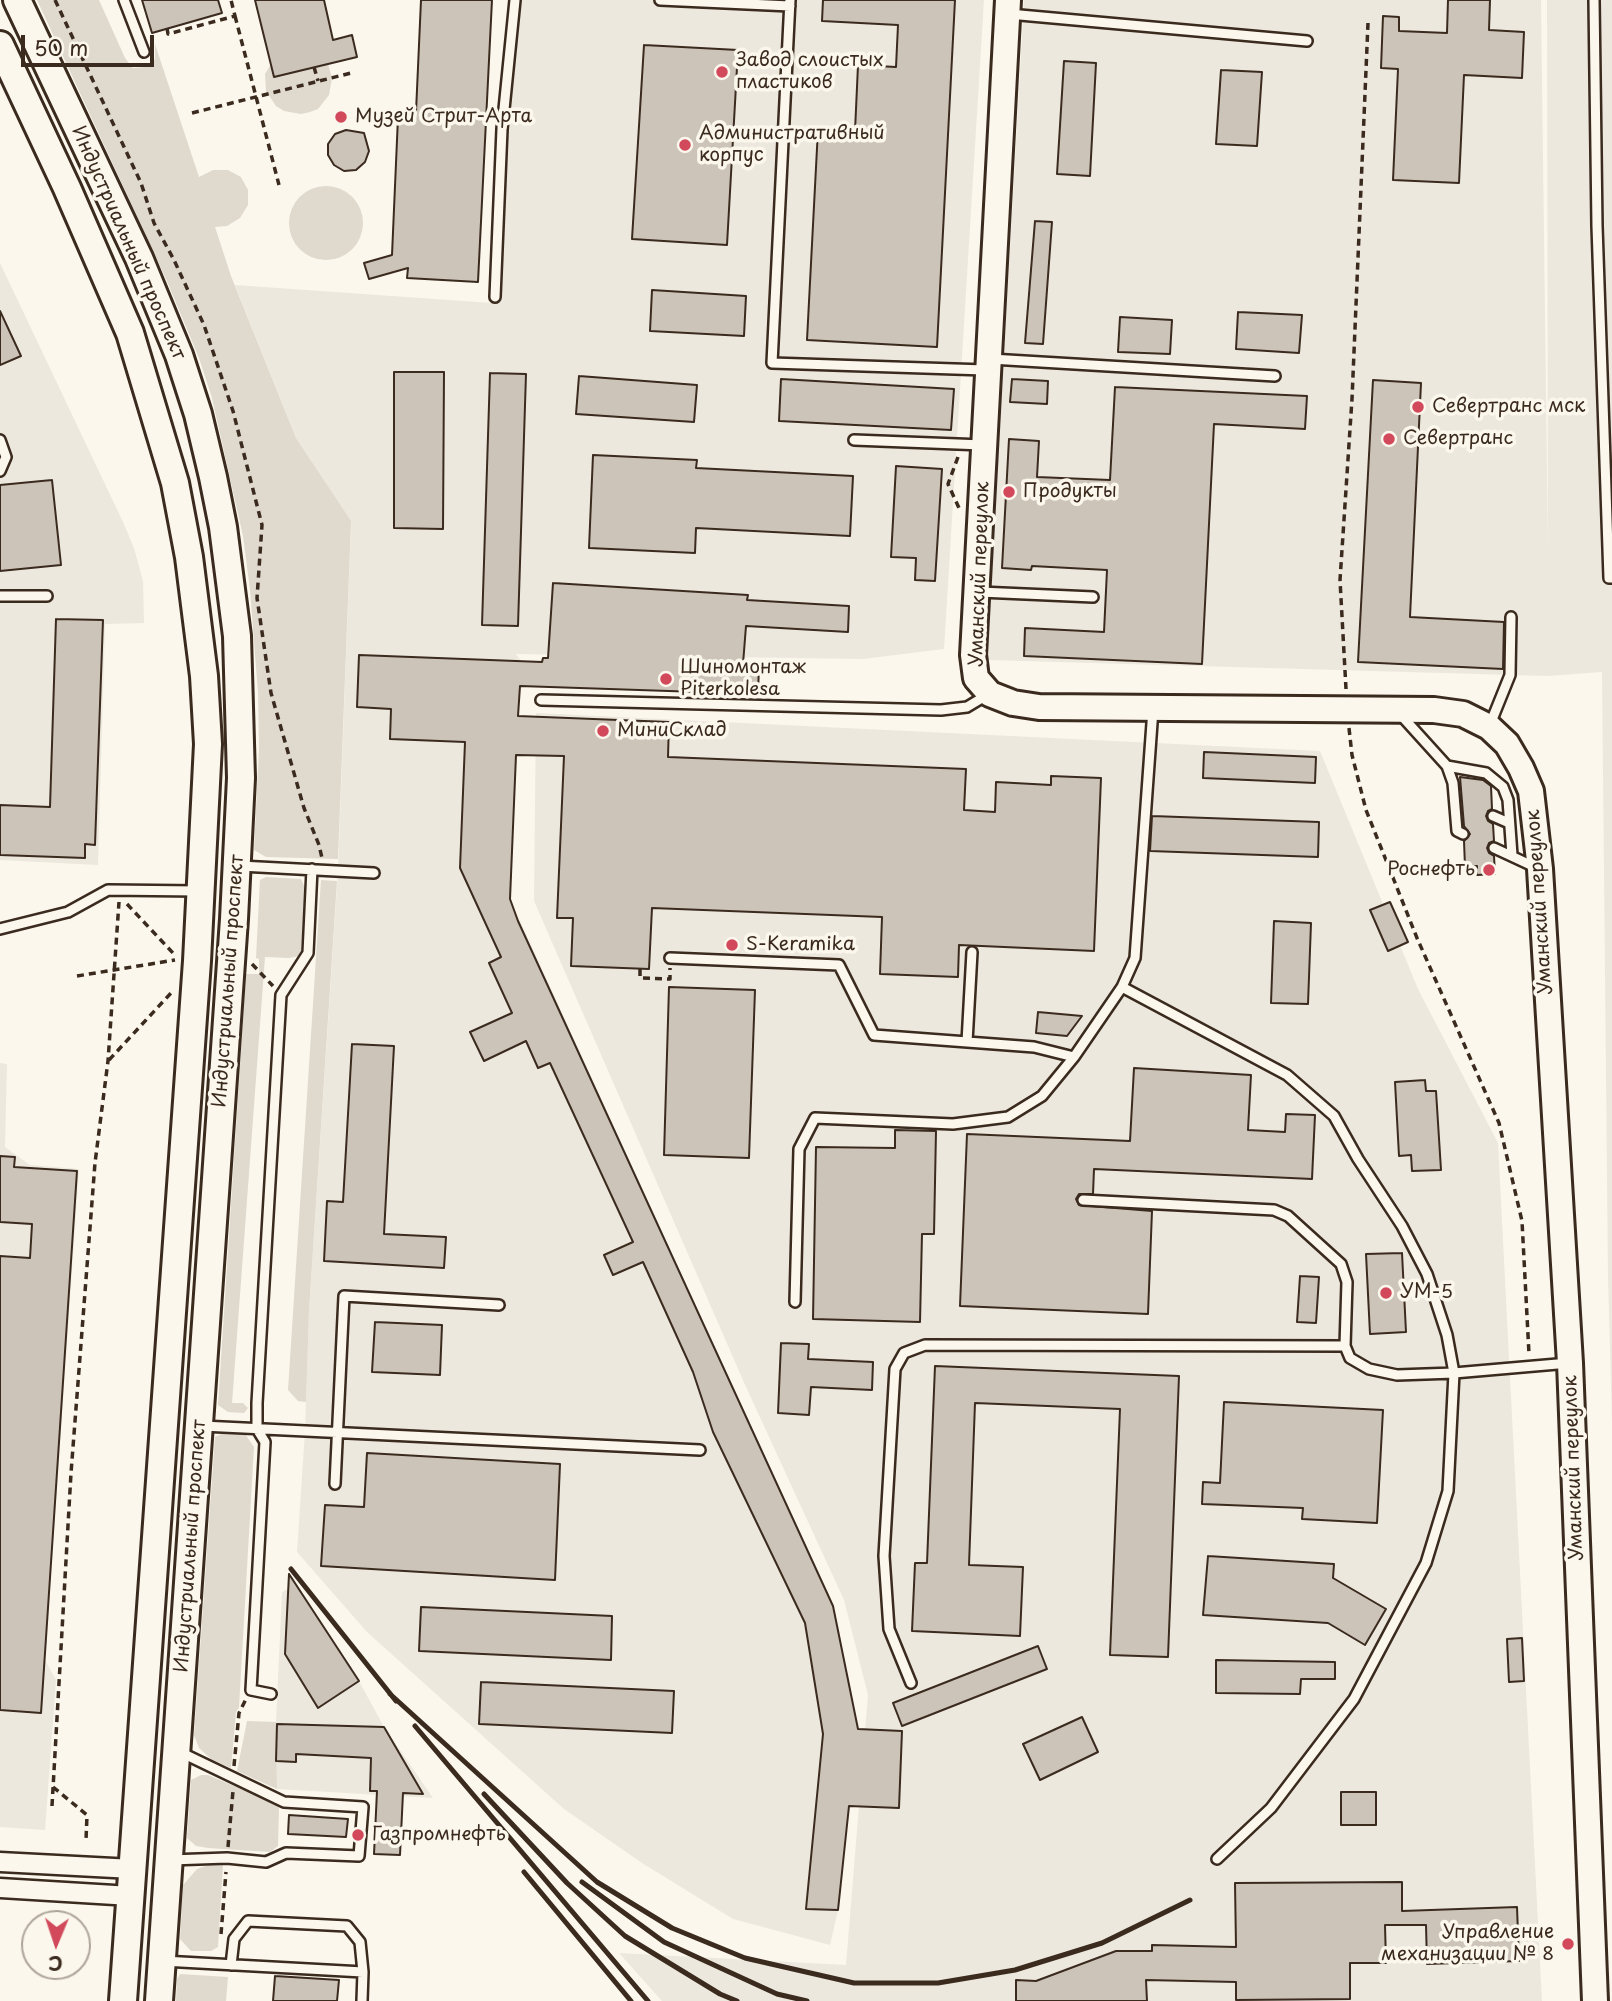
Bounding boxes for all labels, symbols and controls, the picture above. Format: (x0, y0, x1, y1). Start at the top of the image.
scale bar (24, 21, 158, 65)
text: 50 m (34, 31, 88, 63)
place label: Завод слоистых пластиков (736, 50, 884, 94)
marker: Завод слоистых пластиков (714, 64, 730, 80)
place label: Музей Стрит-Арта (355, 106, 532, 128)
marker: Музей Стрит-Арта (333, 109, 349, 125)
street label: Индустриальный проспект (66, 123, 190, 363)
place label: Административный корпус (699, 123, 885, 167)
marker: Административный корпус (677, 137, 693, 153)
place label: Севертранс мск (1432, 396, 1585, 418)
marker: Севертранс мск (1410, 399, 1426, 415)
place label: Севертранс (1403, 428, 1513, 450)
marker: Севертранс (1381, 431, 1397, 447)
street label: Уманский переулок (965, 481, 995, 667)
place label: Продукты (1023, 481, 1117, 503)
marker: Продукты (1001, 484, 1017, 500)
place label: Шиномонтаж Piterkolesa (680, 657, 806, 701)
marker: Шиномонтаж Piterkolesa (658, 671, 674, 687)
place label: МиниСклад (617, 720, 727, 742)
marker: МиниСклад (595, 723, 611, 739)
street label: Уманский переулок (1522, 809, 1558, 995)
street label: Индустриальный проспект (209, 854, 249, 1108)
place label: Роснефть (1387, 859, 1475, 881)
marker: Роснефть (1481, 862, 1497, 878)
place label: S-Keramika (746, 934, 855, 956)
marker: S-Keramika (724, 937, 740, 953)
place label: УМ-5 (1400, 1282, 1453, 1304)
marker: УМ-5 (1378, 1285, 1394, 1301)
street label: Уманский переулок (1559, 1375, 1589, 1561)
street label: Индустриальный проспект (171, 1419, 211, 1673)
place label: Газпромнефть (372, 1824, 506, 1846)
marker: Газпромнефть (350, 1827, 366, 1843)
north arrow (21, 1910, 91, 1980)
place label: Управление механизации № 8 (1381, 1922, 1554, 1966)
marker: Управление механизации № 8 (1560, 1936, 1576, 1952)
text: С (48, 1950, 63, 1978)

